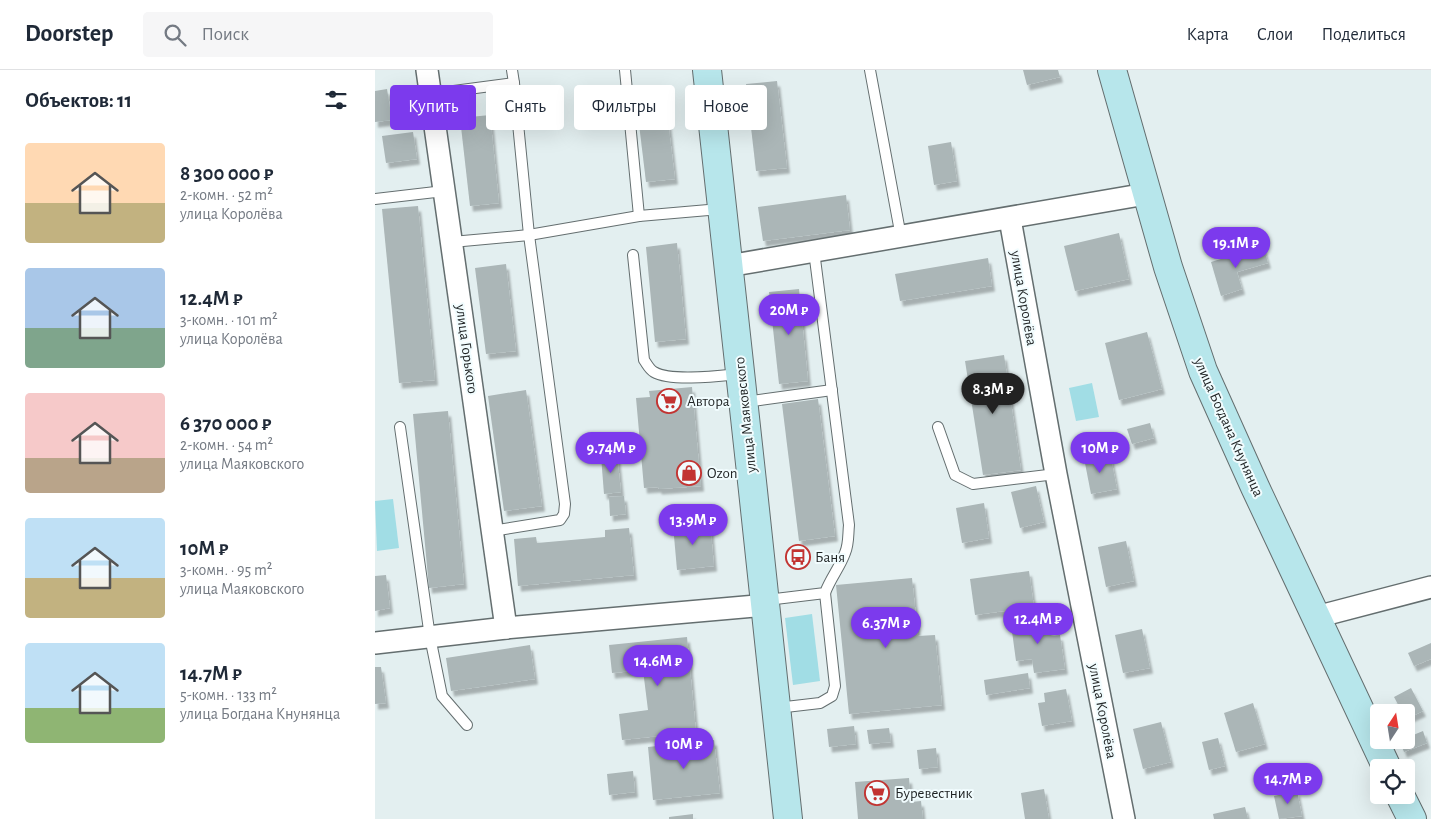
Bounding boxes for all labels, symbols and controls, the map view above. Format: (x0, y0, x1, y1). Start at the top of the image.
search box (143, 12, 493, 57)
icon: search (161, 21, 189, 49)
text: Doorstep (25, 22, 113, 46)
text: Поиск (201, 25, 249, 44)
text: Карта (1187, 26, 1229, 44)
text: Слои (1257, 26, 1293, 44)
text: Поделиться (1321, 26, 1406, 44)
chip: Купить (390, 85, 476, 130)
chip: Снять (486, 85, 564, 130)
chip: Фильтры (574, 85, 675, 130)
chip: Новое (685, 85, 767, 130)
icon: filters (322, 86, 350, 114)
text: Объектов: 11 (25, 90, 132, 111)
icon: home (65, 163, 125, 223)
text: 8 300 000 ₽ (180, 163, 273, 184)
text: 2-комн. · 52 m² (180, 187, 273, 203)
text: улица Королёва (180, 206, 283, 222)
pin: 19.1M ₽ (1190, 226, 1282, 269)
text: 19.1M ₽ (1213, 235, 1259, 251)
street label: улица Королёва (1008, 248, 1039, 347)
icon: home (65, 288, 125, 348)
text: 12.4M ₽ (180, 288, 243, 309)
pin: 20M ₽ (754, 294, 824, 336)
street label: улица Горького (453, 302, 480, 395)
text: 20M ₽ (770, 302, 808, 318)
text: 3-комн. · 101 m² (180, 312, 278, 328)
text: улица Королёва (180, 331, 283, 347)
street label: улица Богдана Кнунянца (1191, 355, 1266, 499)
street label: улица Маяковского (732, 356, 759, 475)
pin: 8.3M ₽ (952, 372, 1034, 415)
text: 8.3M ₽ (972, 381, 1014, 397)
supermarket icon: Автора (656, 388, 682, 414)
place label: Автора (687, 394, 730, 409)
icon: home (65, 413, 125, 473)
text: 6 370 000 ₽ (180, 413, 271, 434)
pin: 9.74M ₽ (565, 432, 657, 474)
pin: 10M ₽ (1065, 432, 1135, 474)
text: 2-комн. · 54 m² (180, 437, 273, 453)
text: 9.74M ₽ (586, 440, 636, 456)
text: 10M ₽ (1082, 440, 1118, 456)
text: улица Маяковского (180, 456, 304, 472)
shop icon: Ozon (676, 460, 702, 486)
place label: Ozon (707, 466, 737, 481)
pin: 13.9M ₽ (647, 504, 739, 546)
text: 13.9M ₽ (670, 512, 716, 528)
icon: home (65, 538, 125, 598)
text: 10M ₽ (180, 538, 228, 559)
bus stop icon: Баня (785, 544, 811, 570)
place label: Баня (815, 550, 845, 565)
text: 3-комн. · 95 m² (180, 562, 272, 578)
text: улица Маяковского (180, 581, 304, 597)
pin: 12.4M ₽ (992, 602, 1084, 645)
pin: 6.37M ₽ (840, 606, 932, 649)
text: 12.4M ₽ (1014, 611, 1062, 627)
text: 6.37M ₽ (862, 615, 910, 631)
pin: 14.6M ₽ (612, 644, 704, 687)
text: 14.6M ₽ (634, 653, 682, 669)
street label: улица Королёва (1086, 661, 1119, 760)
icon: home (65, 663, 125, 723)
text: 14.7M ₽ (180, 663, 242, 684)
text: 5-комн. · 133 m² (180, 687, 277, 703)
north arrow (1370, 704, 1415, 749)
map controls (1370, 704, 1415, 804)
text: улица Богдана Кнунянца (180, 706, 340, 722)
pin: 10M ₽ (649, 728, 719, 770)
text: 10M ₽ (666, 736, 702, 752)
button: locate (1370, 759, 1415, 804)
pin: 14.7M ₽ (1242, 762, 1334, 805)
text: 14.7M ₽ (1264, 771, 1312, 787)
supermarket icon: Буревестник (864, 780, 890, 806)
place label: Буревестник (895, 786, 972, 801)

